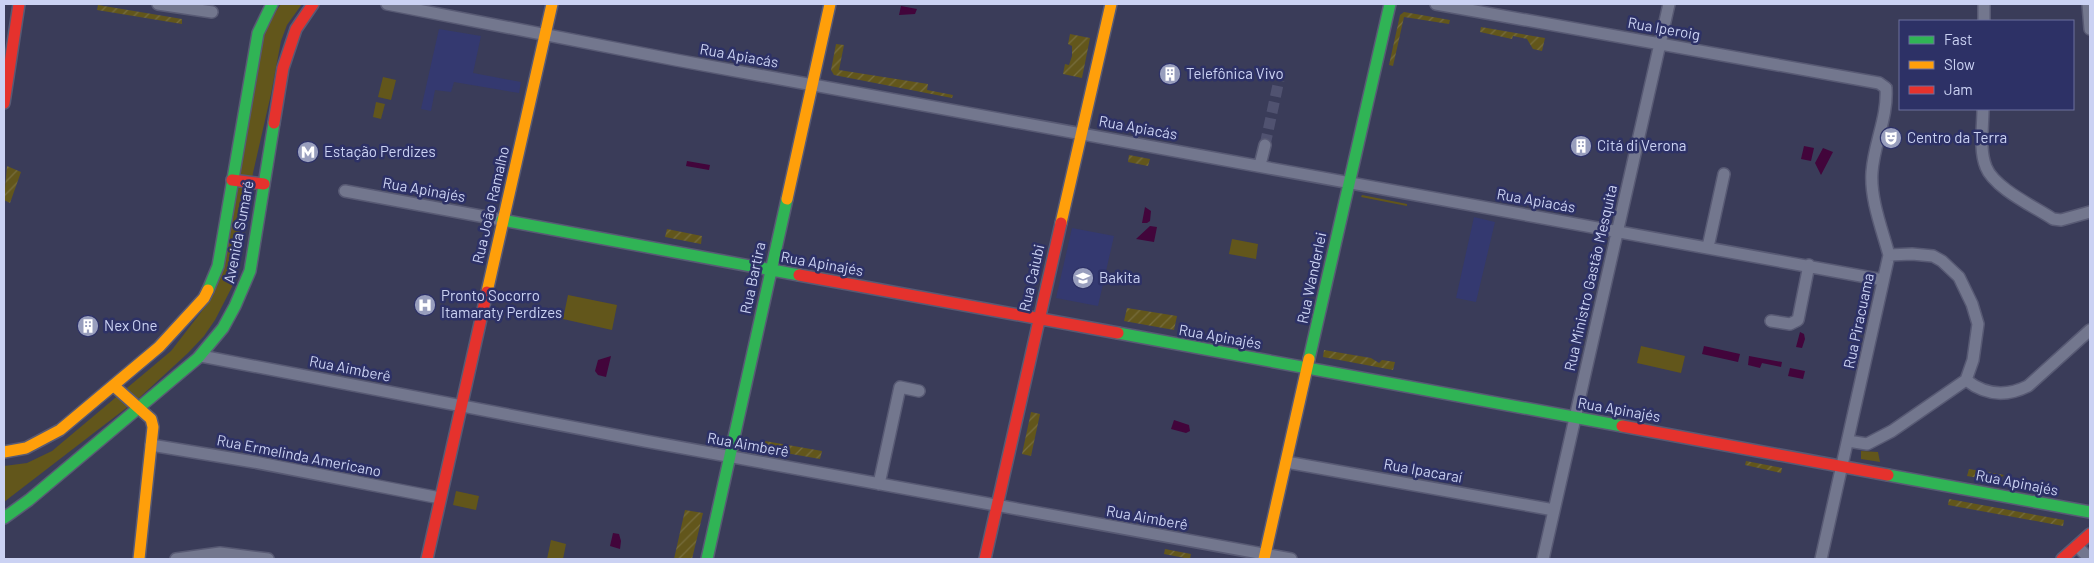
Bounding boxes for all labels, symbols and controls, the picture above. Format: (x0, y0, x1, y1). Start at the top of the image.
street label: Rua Iperoig (1626, 13, 1702, 43)
legend (1899, 20, 2074, 110)
text: Fast (1944, 30, 1972, 48)
street label: Rua Apiacás (698, 39, 780, 71)
text: Slow (1944, 55, 1975, 73)
building icon: Telefônica Vivo (1158, 62, 1182, 86)
place label: Telefônica Vivo (1186, 64, 1284, 82)
text: Jam (1944, 80, 1973, 98)
street label: Rua Apiacás (1097, 111, 1179, 143)
theatre icon: Centro da Terra (1879, 126, 1903, 150)
place label: Centro da Terra (1907, 128, 2007, 146)
building icon: Citá di Verona (1569, 134, 1593, 158)
place label: Citá di Verona (1597, 136, 1686, 154)
metro station icon: Estação Perdizes (296, 140, 320, 164)
place label: Estação Perdizes (324, 142, 436, 160)
street label: Rua João Ramalho (468, 144, 512, 265)
street label: Rua Apinajés (381, 173, 467, 205)
street label: Avenida Sumaré (219, 179, 257, 285)
street label: Rua Ministro Gastão Mesquita (1560, 183, 1620, 373)
street label: Rua Apiacás (1495, 184, 1577, 216)
street label: Rua Wanderlei (1293, 230, 1329, 325)
street label: Rua Bartira (736, 240, 768, 315)
street label: Rua Caiubi (1015, 242, 1047, 313)
street label: Rua Apinajés (779, 247, 865, 279)
school or university icon: Bakita (1071, 266, 1095, 290)
place label: Bakita (1099, 268, 1140, 286)
street label: Rua Piracuama (1839, 271, 1877, 370)
place label: Pronto Socorro Itamaraty Perdizes (441, 286, 562, 321)
hospital icon: Pronto Socorro Itamaraty Perdizes (413, 293, 437, 317)
building icon: Nex One (76, 314, 100, 338)
place label: Nex One (104, 316, 157, 334)
street label: Rua Apinajés (1177, 320, 1263, 352)
street label: Rua Aimberê (308, 351, 392, 385)
street label: Rua Apinajés (1576, 393, 1662, 425)
street label: Rua Aimberê (706, 428, 790, 460)
street label: Rua Ermelinda Americano (215, 430, 383, 480)
street label: Rua Ipacaraí (1382, 454, 1464, 486)
street label: Rua Apinajés (1974, 465, 2060, 499)
street label: Rua Aimberê (1105, 501, 1189, 533)

